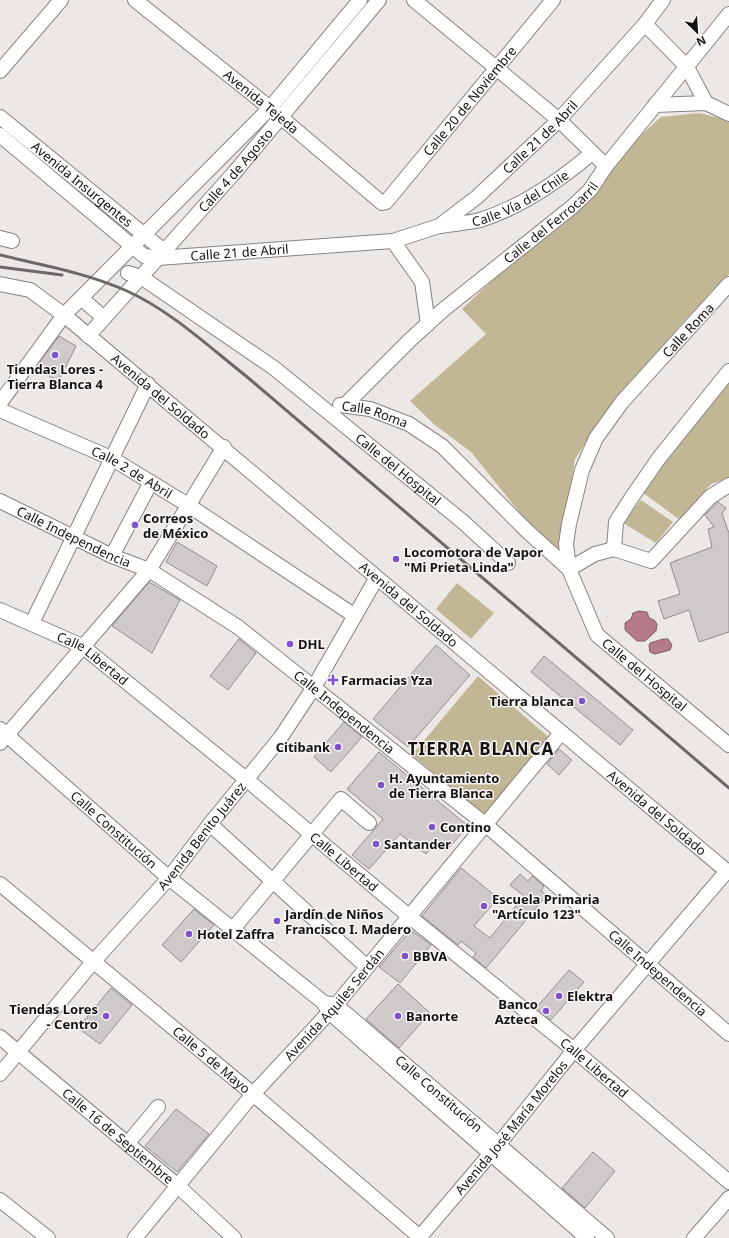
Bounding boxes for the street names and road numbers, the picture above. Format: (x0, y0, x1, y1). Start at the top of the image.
street label: Calle 20 de Noviembre (419, 42, 520, 160)
street label: Avenida Tejeda (220, 65, 303, 138)
street label: Calle 21 de Abril (498, 96, 581, 178)
street label: Calle 4 de Agosto (194, 124, 277, 216)
street label: Avenida Insurgentes (28, 137, 137, 231)
street label: Calle Vía del Chile (470, 166, 572, 230)
street label: Calle del Ferrocarril (500, 178, 602, 267)
street label: Calle 21 de Abril (190, 240, 289, 265)
street label: Calle Roma (658, 299, 718, 361)
street label: Avenida del Soldado (107, 349, 214, 443)
street label: Calle Roma (341, 396, 410, 432)
street label: Calle del Hospital (352, 429, 445, 509)
street label: Calle 2 de Abril (89, 442, 176, 502)
street label: Calle Independencia (14, 502, 133, 571)
street label: Avenida del Soldado (356, 558, 462, 651)
street label: Calle Libertad (54, 627, 132, 689)
street label: Calle del Hospital (598, 634, 691, 715)
street label: Calle Independencia (290, 666, 399, 758)
street label: Avenida del Soldado (604, 766, 710, 859)
street label: Avenida Benito Juárez (153, 778, 250, 894)
street label: Calle Constitución (67, 787, 161, 873)
street label: Calle Libertad (306, 828, 382, 895)
street label: Calle Independencia (605, 925, 711, 1020)
street label: Avenida Aquiles Serdán (280, 945, 388, 1064)
street label: Calle 5 de Mayo (169, 1022, 254, 1097)
street label: Calle Libertad (557, 1033, 632, 1101)
street label: Calle Constitución (392, 1051, 486, 1136)
street label: Avenida José María Morelos (451, 1056, 572, 1198)
street label: Calle 16 de Septiembre (58, 1084, 178, 1188)

